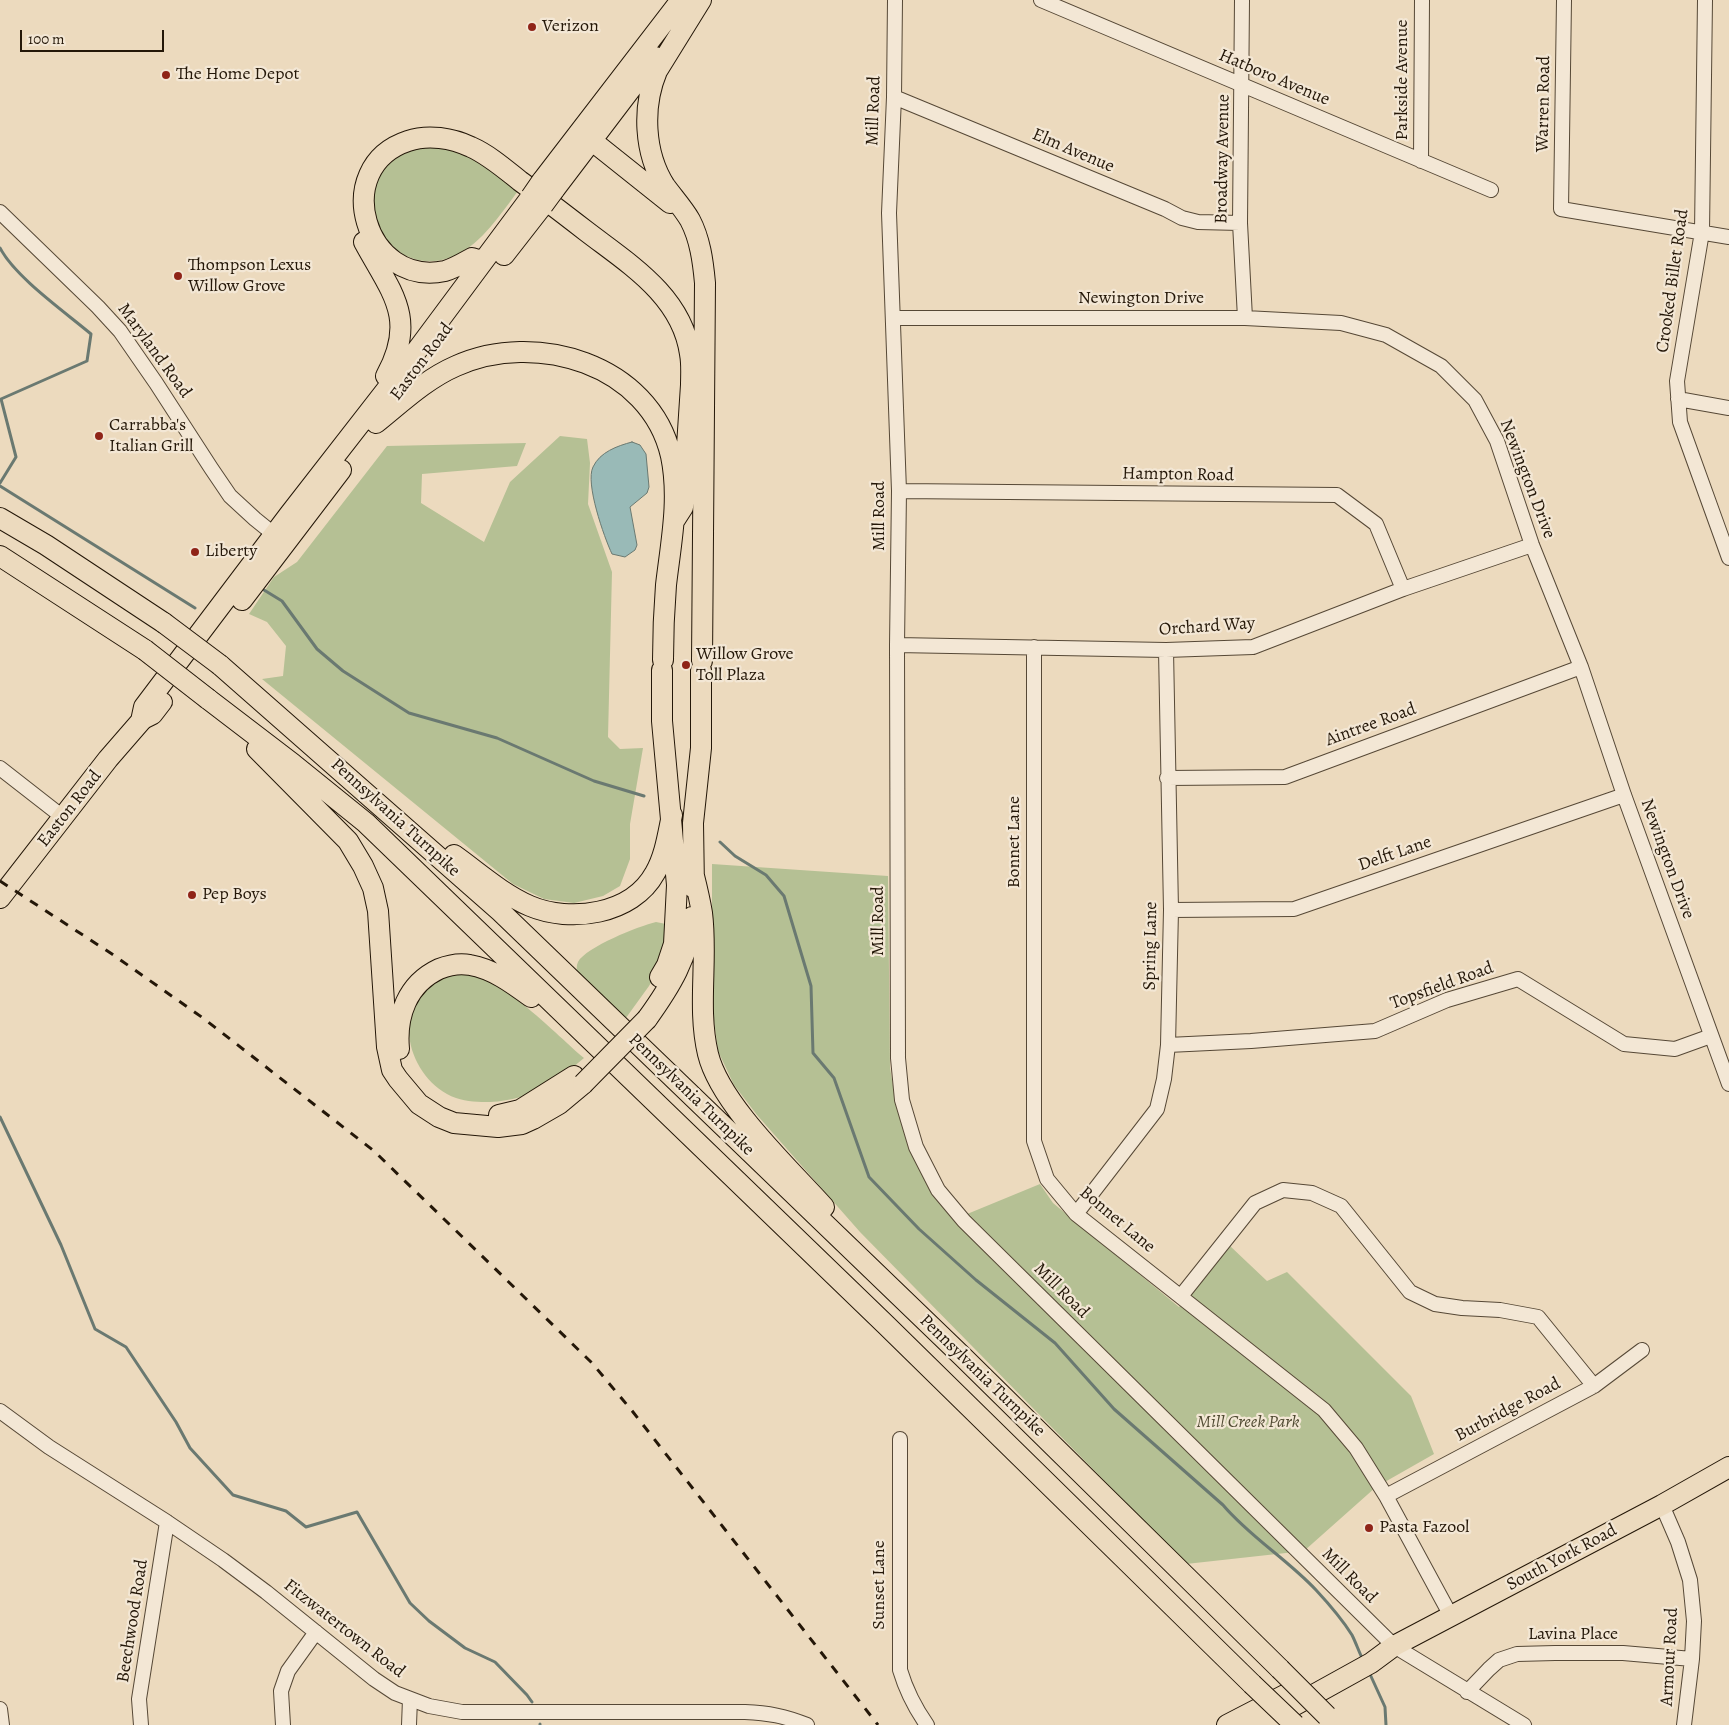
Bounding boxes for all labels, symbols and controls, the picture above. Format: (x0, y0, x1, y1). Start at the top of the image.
place label: Verizon (542, 16, 599, 38)
scale bar (22, 20, 166, 52)
street label: Parkside Avenue (1392, 20, 1414, 140)
marker: Verizon (526, 21, 538, 33)
text: 100 m (28, 29, 65, 49)
street label: Hatboro Avenue (1215, 45, 1333, 111)
street label: Warren Road (1532, 56, 1556, 152)
place label: The Home Depot (176, 64, 299, 86)
marker: The Home Depot (160, 69, 172, 81)
street label: Mill Road (862, 76, 886, 146)
street label: Broadway Avenue (1211, 94, 1235, 224)
street label: Elm Avenue (1029, 124, 1117, 178)
street label: Crooked Billet Road (1652, 208, 1694, 354)
place label: Thompson Lexus Willow Grove (188, 255, 311, 298)
marker: Thompson Lexus Willow Grove (172, 270, 184, 282)
street label: Newington Drive (1078, 288, 1204, 310)
street label: Maryland Road (112, 299, 196, 403)
street label: Easton Road (386, 319, 458, 405)
place label: Carrabba's Italian Grill (109, 415, 194, 458)
street label: Newington Drive (1494, 416, 1560, 542)
marker: Carrabba's Italian Grill (93, 430, 105, 442)
street label: Hampton Road (1122, 463, 1234, 487)
street label: Mill Road (869, 481, 891, 551)
place label: Liberty (205, 541, 257, 563)
marker: Liberty (189, 546, 201, 558)
street label: Orchard Way (1158, 613, 1256, 641)
place label: Willow Grove Toll Plaza (696, 644, 794, 686)
marker: Willow Grove Toll Plaza (680, 659, 692, 671)
street label: Aintree Road (1323, 699, 1419, 751)
street label: Pennsylvania Turnpike (326, 754, 464, 882)
street label: Easton Road (33, 766, 107, 852)
street label: Bonnet Lane (1004, 796, 1026, 888)
street label: Newington Drive (1635, 796, 1699, 922)
street label: Delft Lane (1356, 831, 1434, 877)
place label: Pep Boys (202, 884, 267, 906)
street label: Mill Road (868, 886, 890, 956)
marker: Pep Boys (186, 889, 198, 901)
street label: Spring Lane (1139, 901, 1163, 991)
street label: Topsfield Road (1387, 957, 1497, 1015)
street label: Pennsylvania Turnpike (624, 1029, 758, 1161)
street label: Bonnet Lane (1075, 1182, 1159, 1258)
street label: Mill Road (1029, 1259, 1093, 1323)
street label: Pennsylvania Turnpike (915, 1310, 1049, 1442)
street label: Burbridge Road (1452, 1373, 1564, 1447)
park label: Mill Creek Park (1197, 1412, 1299, 1434)
place label: Pasta Fazool (1379, 1517, 1470, 1539)
street label: South York Road (1503, 1520, 1621, 1596)
marker: Pasta Fazool (1363, 1522, 1375, 1534)
street label: Sunset Lane (869, 1540, 891, 1630)
street label: Mill Road (1317, 1544, 1381, 1608)
street label: Beechwood Road (113, 1558, 153, 1684)
street label: Fitzwatertown Road (279, 1575, 409, 1683)
street label: Armour Road (1657, 1607, 1683, 1707)
street label: Lavina Place (1528, 1624, 1618, 1646)

